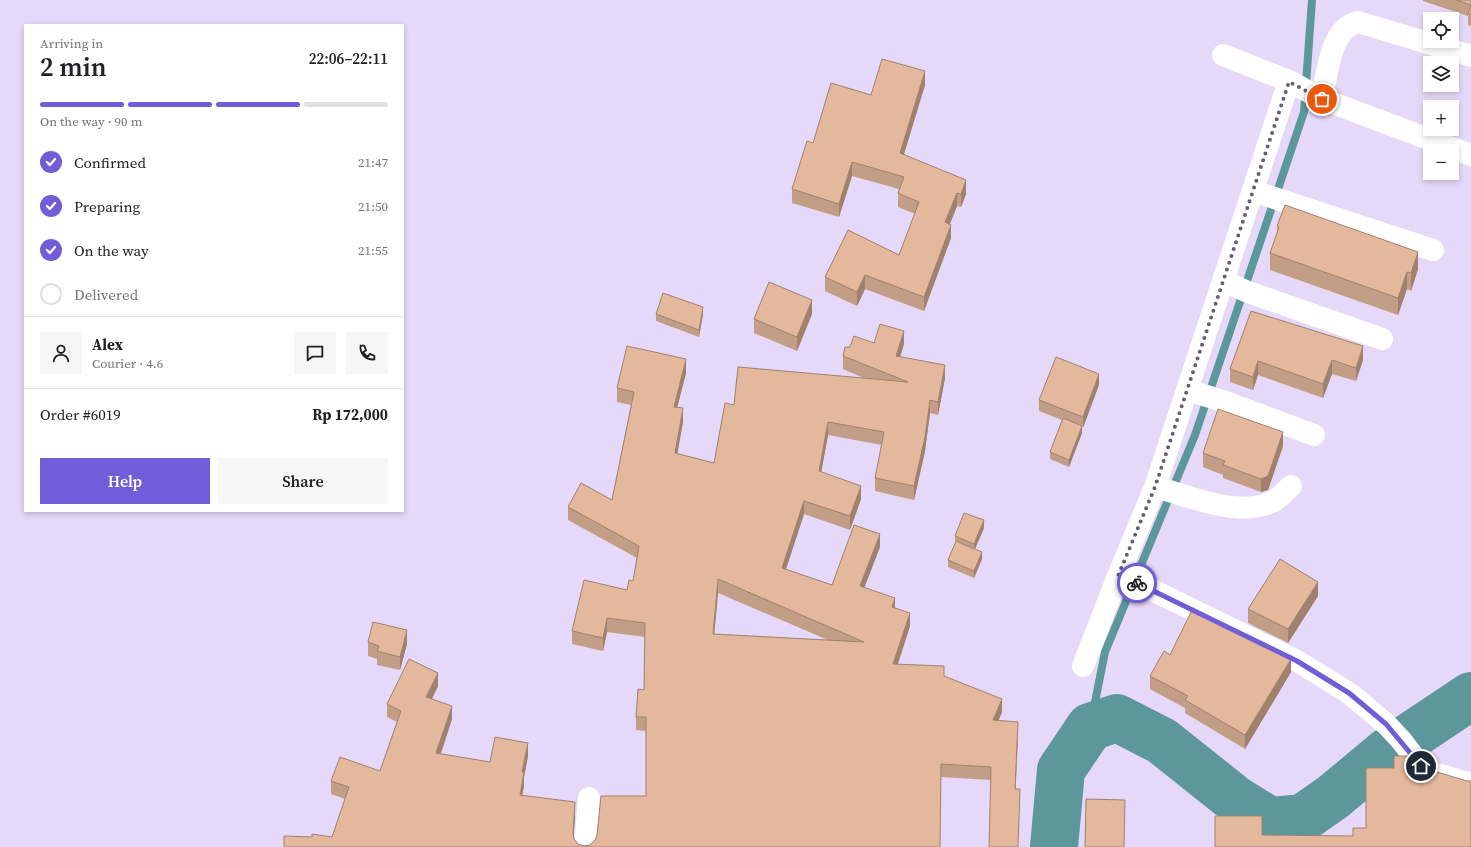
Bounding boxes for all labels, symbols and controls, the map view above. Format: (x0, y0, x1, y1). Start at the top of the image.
map controls (1423, 12, 1459, 180)
button: locate (1423, 12, 1459, 48)
text: Arriving in (40, 35, 103, 52)
text: 22:06–22:11 (309, 48, 388, 69)
text: 2 min (40, 49, 107, 85)
button: layers (1423, 56, 1459, 92)
pin (1305, 82, 1339, 116)
icon: bag (1311, 88, 1333, 110)
button: + (1423, 100, 1459, 136)
text: On the way · 90 m (40, 113, 142, 130)
button: − (1423, 144, 1459, 180)
icon: check (40, 151, 62, 173)
text: Confirmed (74, 152, 146, 173)
text: 21:47 (358, 154, 388, 171)
icon: check (40, 195, 62, 217)
text: Preparing (74, 196, 140, 217)
text: 21:50 (358, 198, 388, 215)
icon: check (40, 239, 62, 261)
text: On the way (74, 240, 149, 261)
text: 21:55 (358, 242, 388, 259)
text: Delivered (74, 284, 138, 305)
button: person (40, 332, 82, 374)
button: chat (294, 332, 336, 374)
button: phone (346, 332, 388, 374)
text: Alex (92, 334, 123, 355)
text: Courier · 4.6 (92, 355, 163, 372)
text: Order #6019 (40, 404, 121, 425)
text: Rp 172,000 (312, 404, 388, 425)
button: Help (40, 458, 210, 504)
button: Share (218, 458, 388, 504)
courier (1117, 563, 1157, 603)
icon: bike (1126, 572, 1148, 594)
pin (1404, 749, 1438, 783)
icon: home (1410, 755, 1432, 777)

